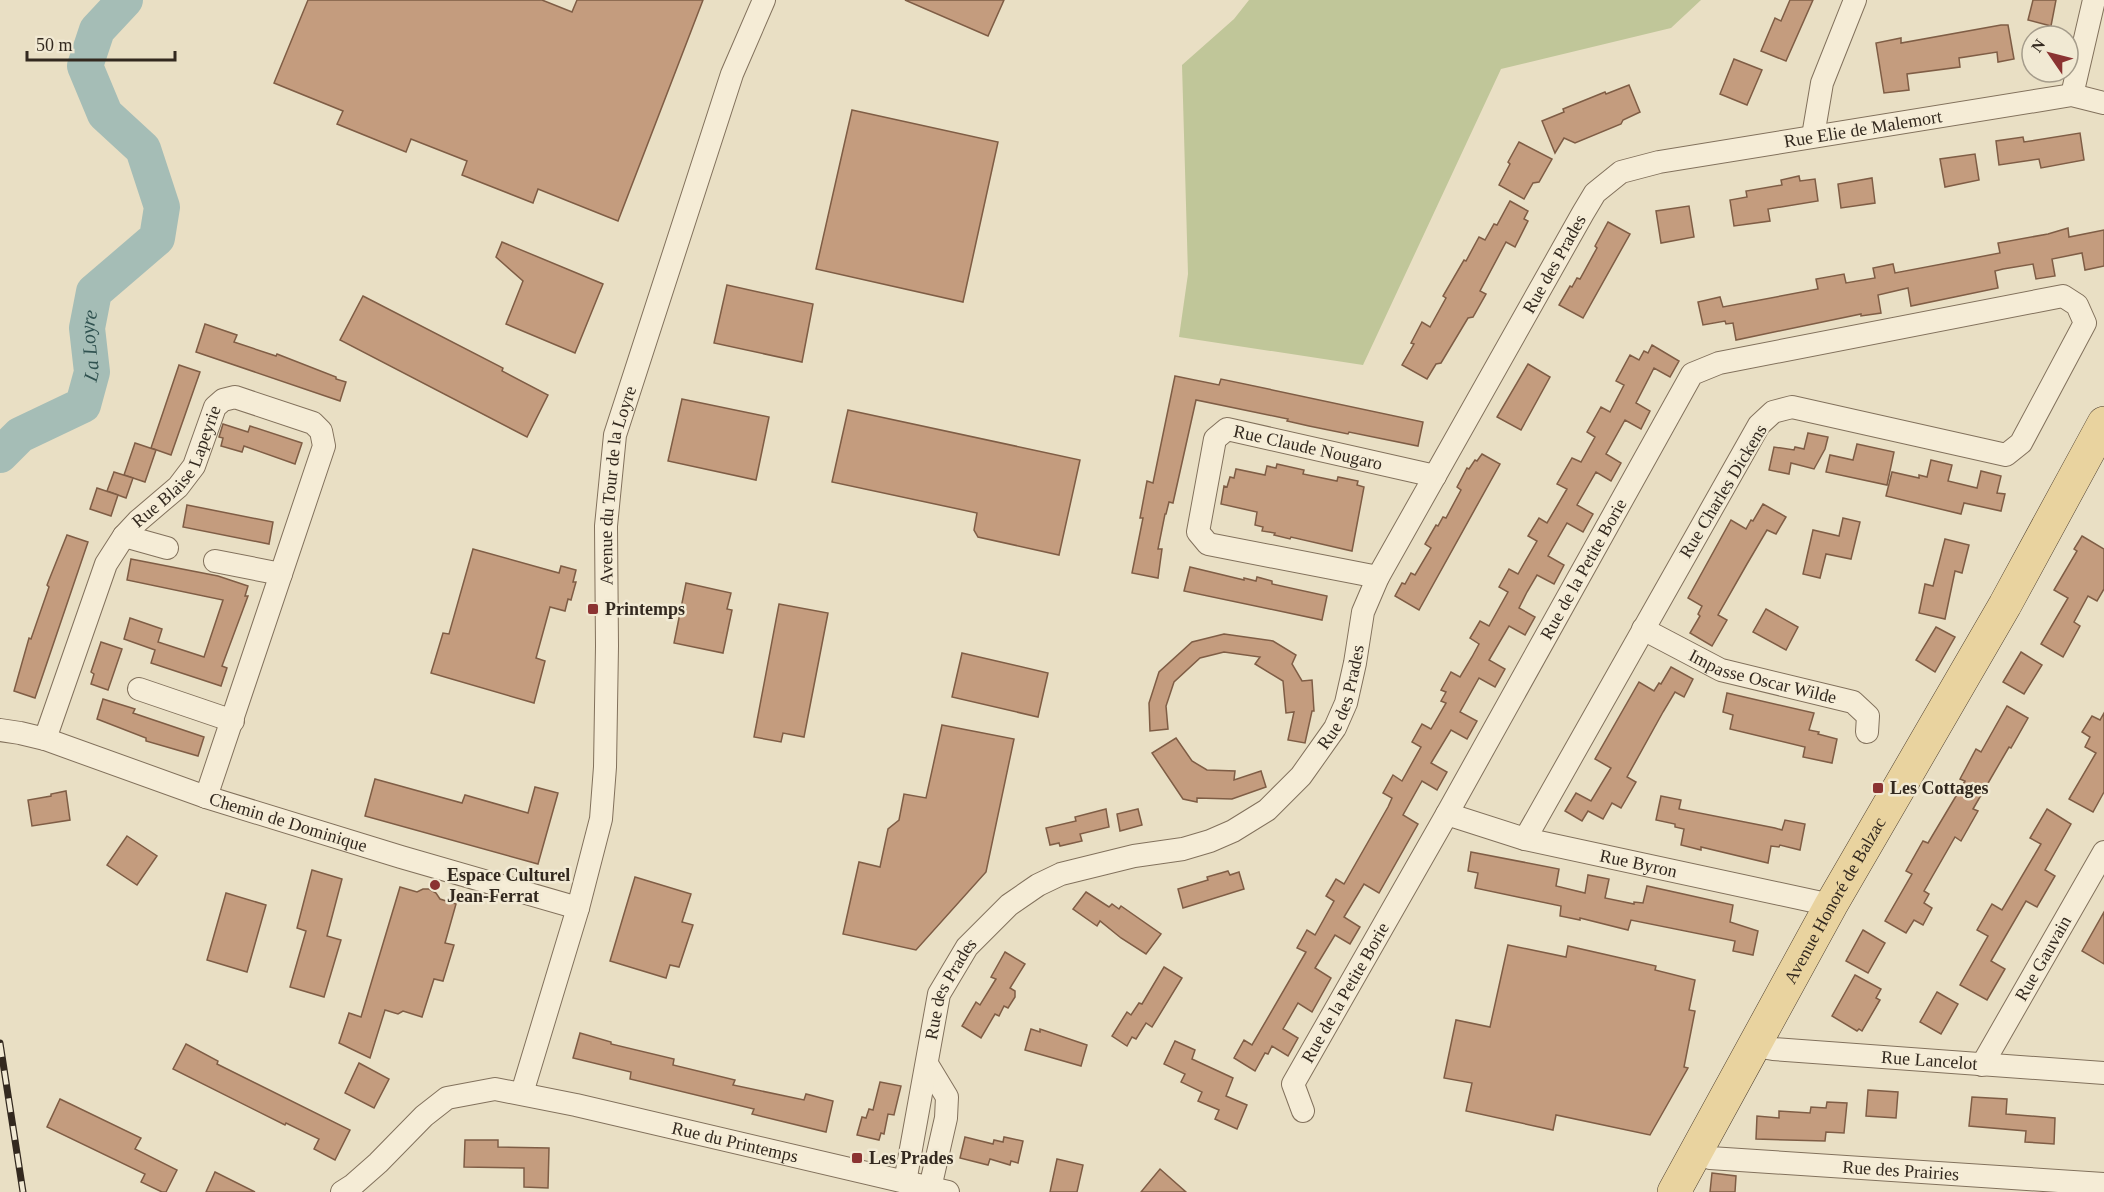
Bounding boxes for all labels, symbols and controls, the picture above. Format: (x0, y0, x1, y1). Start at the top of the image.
scale bar (27, 24, 176, 62)
north arrow (2020, 24, 2080, 84)
text: 50 m (36, 35, 73, 55)
text: N (2028, 36, 2049, 55)
street label: Rue Elie de Malemort (1782, 106, 1943, 152)
street label: Rue des Prades (1519, 211, 1590, 317)
water label: La Loyre (76, 308, 103, 385)
street label: Avenue du Tour de la Loyre (596, 383, 640, 585)
street label: Rue Blaise Lapeyrie (128, 403, 225, 532)
street label: Rue Claude Nougaro (1232, 421, 1384, 474)
street label: Rue Charles Dickens (1675, 421, 1771, 561)
street label: Rue de la Petite Borie (1536, 495, 1631, 643)
place label: Printemps (605, 599, 685, 619)
marker: Printemps (586, 602, 600, 616)
street label: Rue des Prades (1313, 644, 1368, 753)
street label: Impasse Oscar Wilde (1686, 645, 1838, 708)
place label: Les Cottages (1890, 778, 1988, 798)
marker: Les Cottages (1871, 781, 1885, 795)
street label: Chemin de Dominique (207, 789, 369, 856)
street label: Avenue Honoré de Balzac (1780, 814, 1890, 987)
street label: Rue Byron (1598, 845, 1679, 882)
place label: Espace Culturel Jean-Ferrat (447, 865, 570, 906)
marker: Espace Culturel Jean-Ferrat (428, 878, 442, 892)
street label: Rue Gauvain (2011, 912, 2075, 1004)
street label: Rue de la Petite Borie (1297, 919, 1393, 1066)
street label: Rue des Prades (921, 933, 981, 1041)
street label: Rue Lancelot (1880, 1047, 1978, 1074)
street label: Rue du Printemps (670, 1118, 800, 1167)
place label: Les Prades (869, 1148, 954, 1168)
marker: Les Prades (850, 1151, 864, 1165)
street label: Rue des Prairies (1842, 1157, 1960, 1184)

